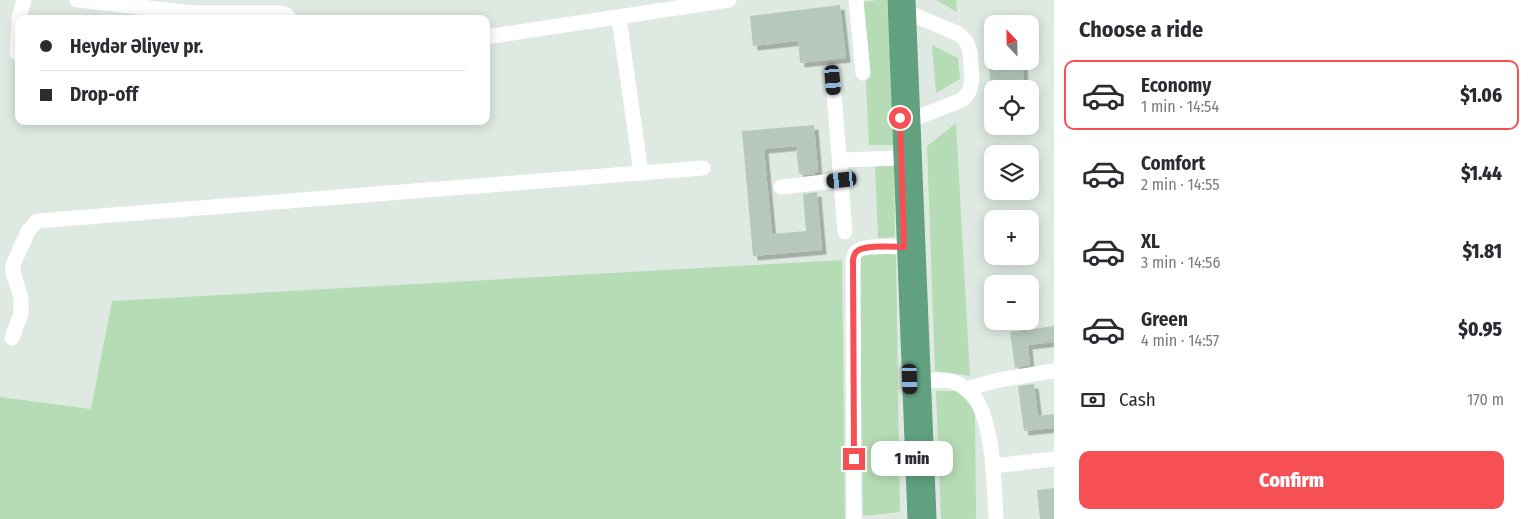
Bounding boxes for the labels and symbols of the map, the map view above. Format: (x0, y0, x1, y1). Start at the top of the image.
north arrow (984, 15, 1039, 70)
car (824, 64, 841, 96)
route start (889, 107, 911, 129)
car (826, 171, 857, 189)
car (901, 364, 918, 394)
callout: 1 min (872, 442, 954, 476)
route end (843, 448, 865, 470)

